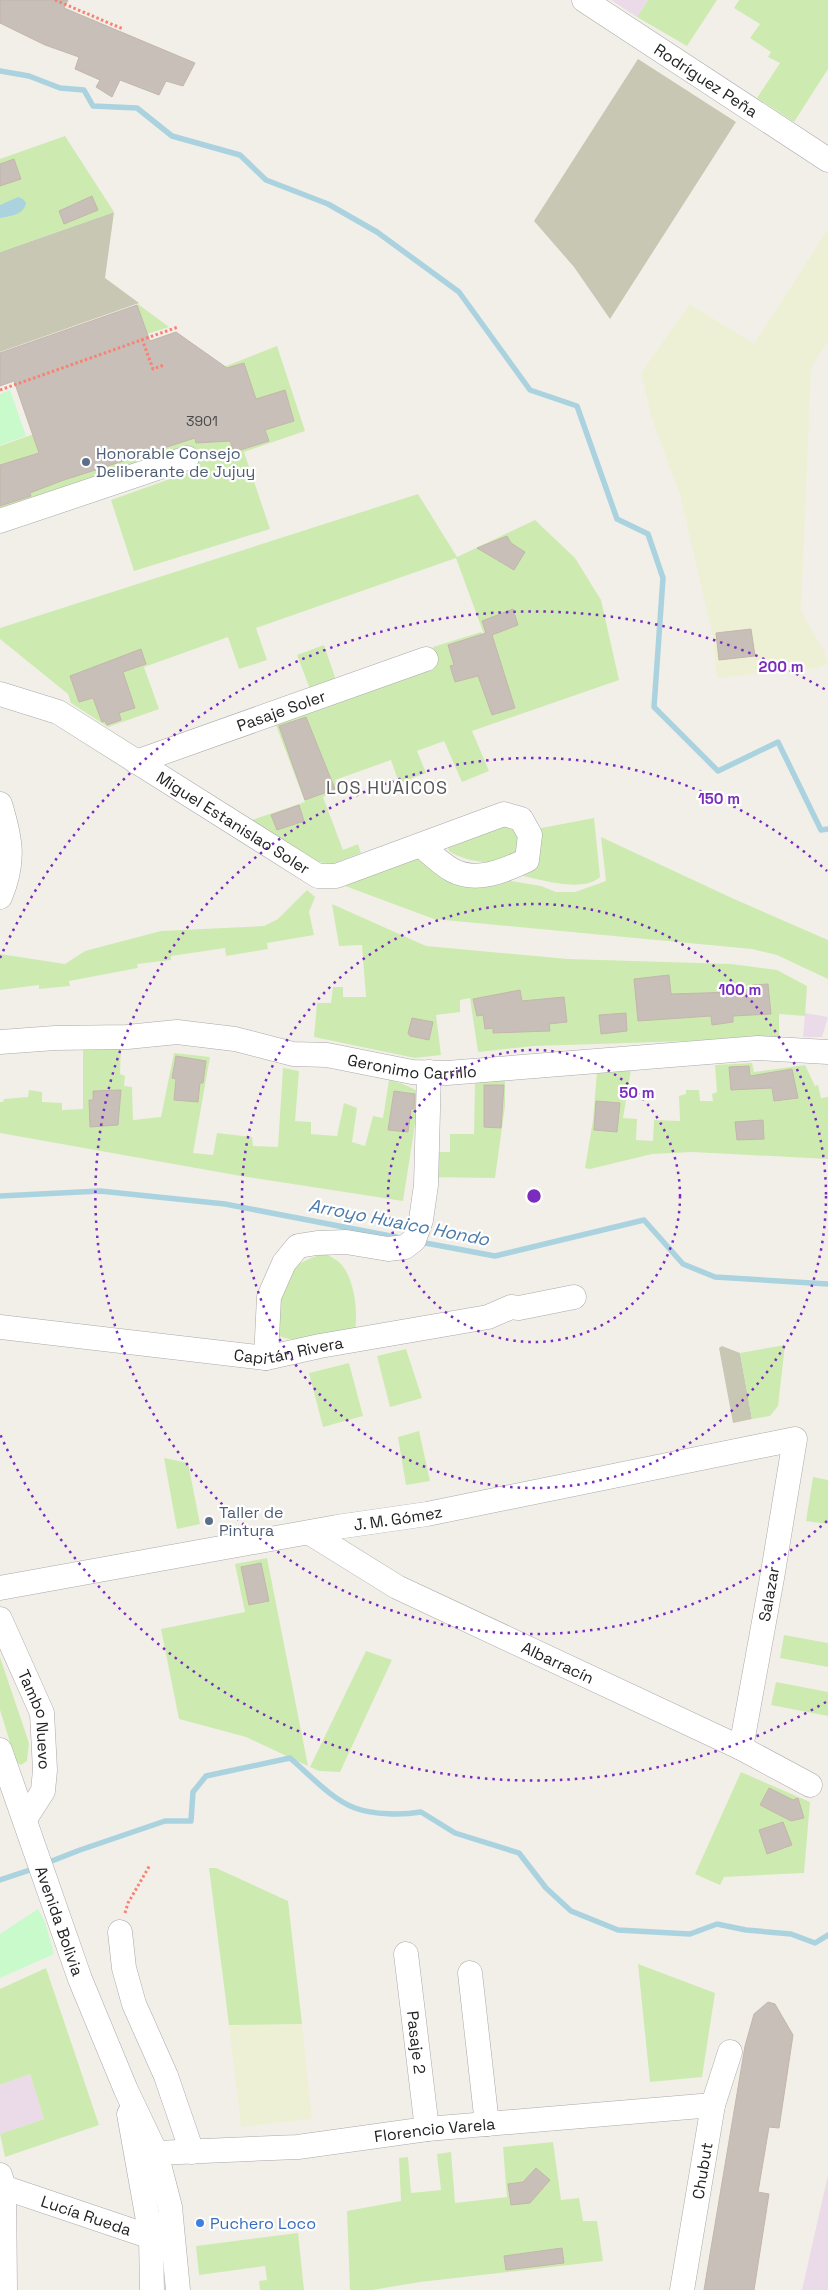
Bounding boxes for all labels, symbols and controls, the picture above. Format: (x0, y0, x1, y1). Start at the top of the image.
street label: Rodríguez Peña (650, 38, 762, 122)
house number: 3901 (186, 412, 218, 430)
place label: Honorable Consejo Deliberante de Jujuy (96, 443, 255, 482)
marker: Honorable Consejo Deliberante de Jujuy (80, 456, 92, 468)
text: 200 m (759, 657, 803, 676)
street label: Pasaje Soler (234, 685, 328, 736)
street label: Miguel Estanislao Soler (153, 766, 314, 879)
district label: LOS HUAICOS (326, 776, 448, 799)
text: 150 m (698, 789, 740, 808)
text: 100 m (719, 980, 761, 999)
street label: Geronimo Carrillo (346, 1049, 478, 1084)
text: 50 m (619, 1083, 655, 1102)
centre of rings (525, 1187, 543, 1205)
water label: Arroyo Huaico Hondo (307, 1193, 492, 1251)
street label: Capitán Rivera (233, 1332, 345, 1369)
street label: J. M. Gómez (352, 1501, 444, 1535)
place label: Taller de Pintura (219, 1502, 283, 1541)
marker: Taller de Pintura (203, 1515, 215, 1527)
street label: Salazar (754, 1565, 784, 1623)
street label: Albarracín (518, 1636, 597, 1688)
street label: Tambo Nuevo (13, 1666, 55, 1770)
street label: Avenida Bolivia (31, 1863, 89, 1979)
street label: Pasaje 2 (402, 2010, 431, 2075)
street label: Florencio Varela (373, 2113, 496, 2147)
street label: Chubut (687, 2141, 717, 2201)
street label: Lucía Rueda (38, 2190, 134, 2240)
place label: Puchero Loco (210, 2213, 316, 2234)
marker: Puchero Loco (194, 2217, 206, 2229)

